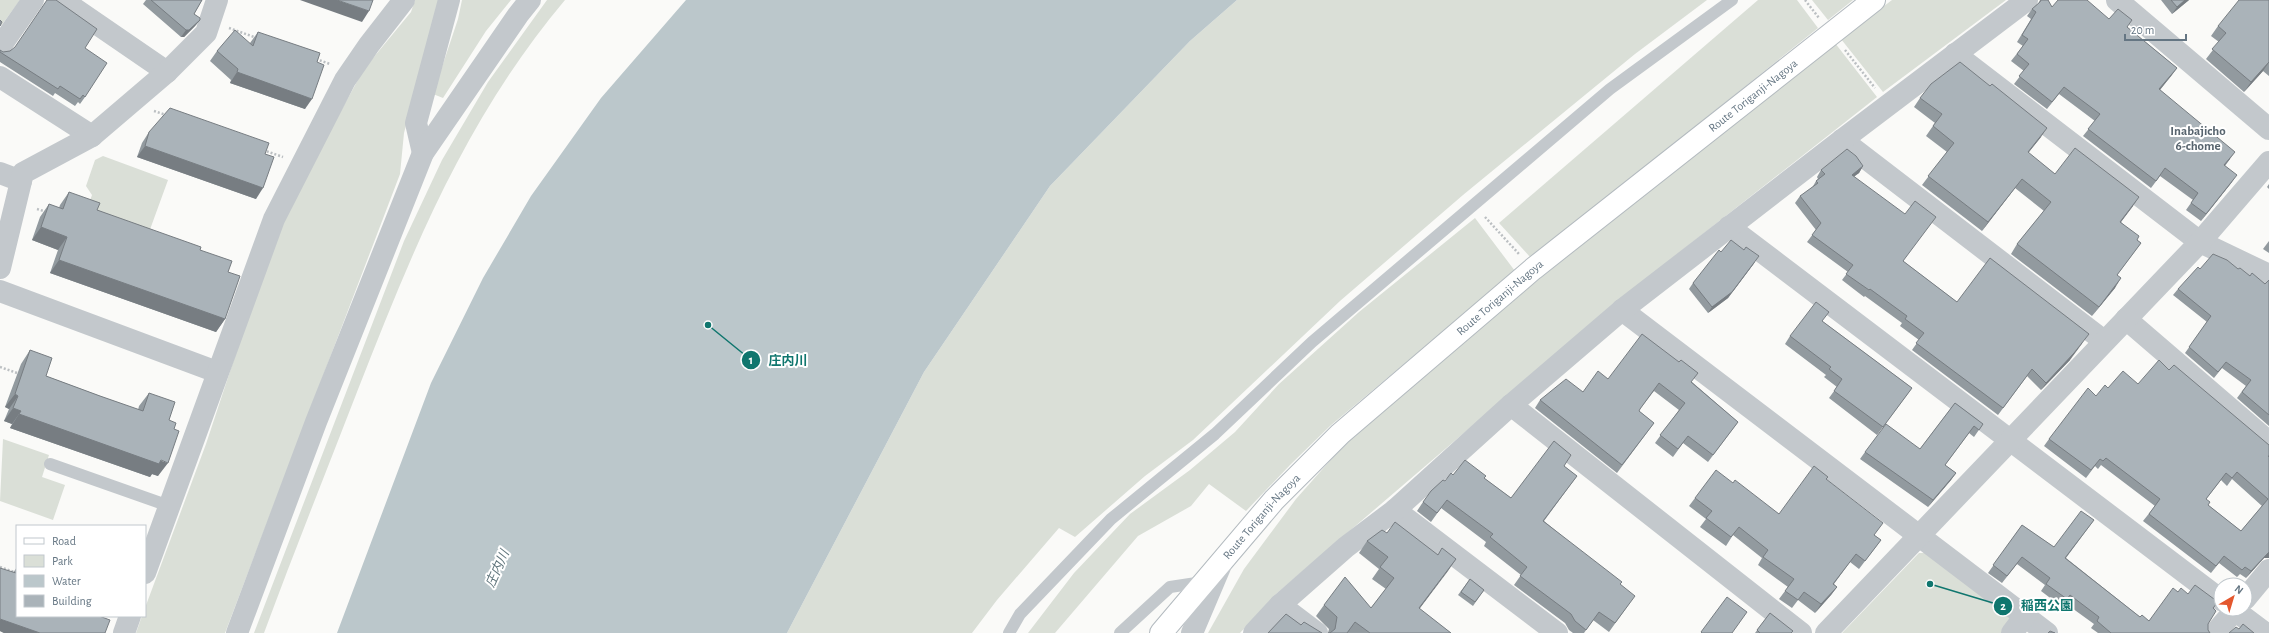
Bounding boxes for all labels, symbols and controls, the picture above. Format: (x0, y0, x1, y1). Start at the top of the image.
scale bar (2125, 16, 2186, 42)
text: 20 m (2131, 24, 2154, 36)
street label: Route Toriganji-Nagoya (1706, 57, 1800, 134)
district label: Inabajicho 6-chome (2170, 125, 2226, 153)
street label: Route Toriganji-Nagoya (1454, 257, 1546, 338)
callout: 庄内川 (741, 348, 816, 373)
text: 庄内川 (768, 353, 808, 368)
text: 1 (749, 354, 753, 366)
street label: Route Toriganji-Nagoya (1221, 471, 1303, 561)
legend (16, 525, 146, 617)
text: Road (52, 535, 76, 547)
water label: 庄内川 (483, 546, 513, 589)
text: Park (52, 555, 73, 567)
text: Water (52, 575, 81, 587)
north arrow (2213, 577, 2253, 617)
text: N (2232, 583, 2245, 596)
callout: 稲西公園 (1993, 593, 2081, 618)
text: Building (52, 595, 92, 607)
text: 稲西公園 (2021, 599, 2073, 613)
text: 2 (2000, 600, 2006, 612)

